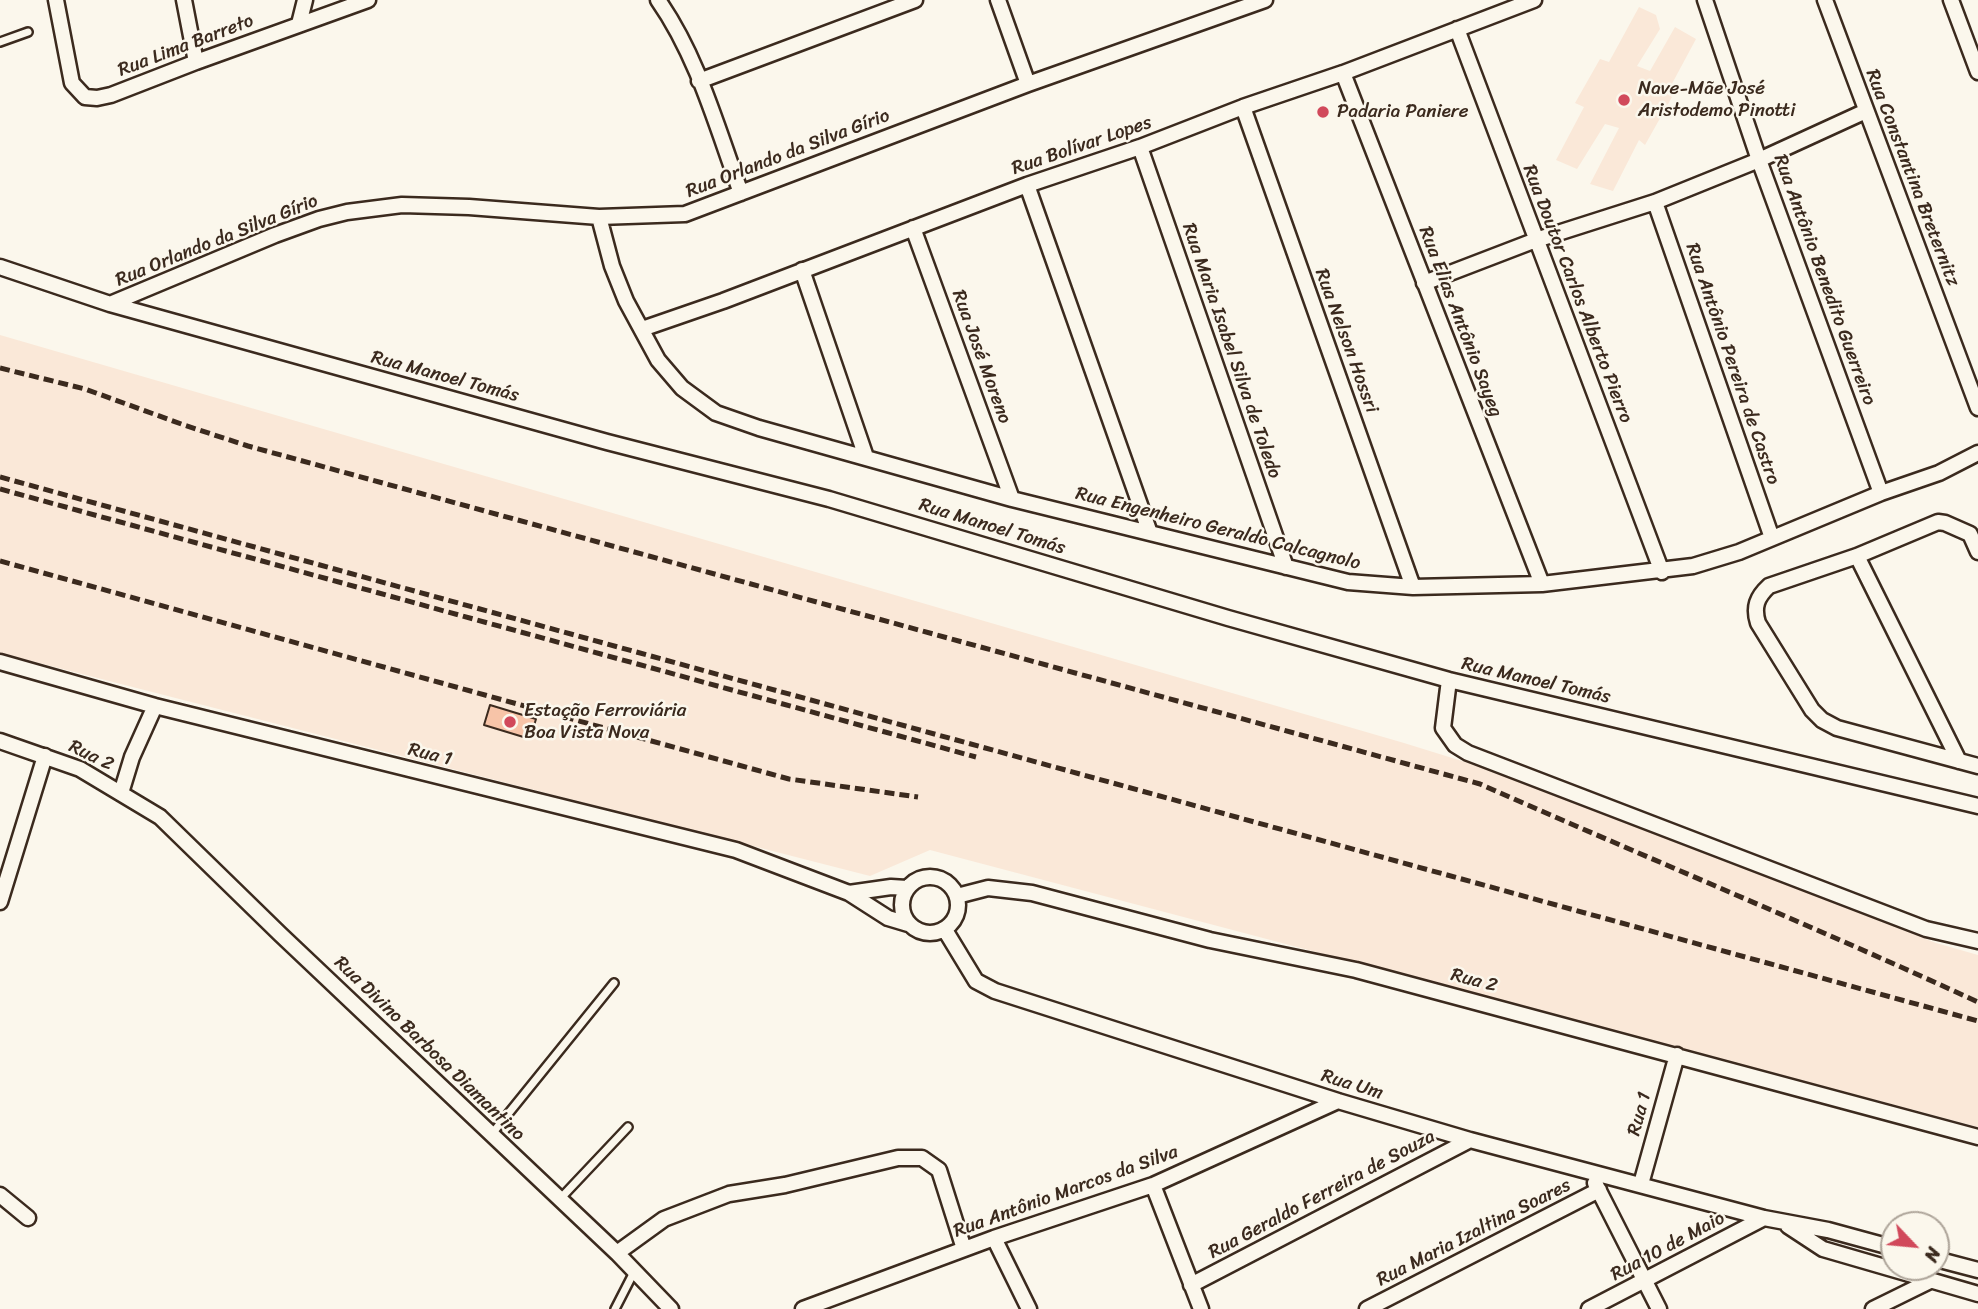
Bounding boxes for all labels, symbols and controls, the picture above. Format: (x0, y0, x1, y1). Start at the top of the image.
street label: Rua Lima Barreto (115, 10, 257, 82)
street label: Rua Constantina Breternitz (1860, 66, 1964, 290)
place label: Nave-Mãe José Aristodemo Pinotti (1638, 78, 1796, 122)
marker: Nave-Mãe José Aristodemo Pinotti (1616, 92, 1632, 108)
place label: Padaria Paniere (1337, 101, 1468, 123)
marker: Padaria Paniere (1315, 104, 1331, 120)
street label: Rua Orlando da Silva Gírio (683, 105, 893, 203)
street label: Rua Bolívar Lopes (1009, 111, 1155, 181)
street label: Rua Antônio Benedito Guerreiro (1768, 151, 1880, 409)
street label: Rua Doutor Carlos Alberto Pierro (1517, 162, 1637, 426)
street label: Rua Orlando da Silva Gírio (112, 190, 322, 292)
street label: Rua Maria Isabel Silva de Toledo (1177, 220, 1285, 482)
street label: Rua Elias Antônio Sayeg (1413, 224, 1507, 420)
street label: Rua Antônio Pereira de Castro (1680, 240, 1784, 488)
street label: Rua Nelson Hossri (1309, 266, 1383, 416)
street label: Rua José Moreno (946, 287, 1016, 427)
street label: Rua Manoel Tomás (369, 346, 521, 408)
street label: Rua Engenheiro Geraldo Calcagnolo (1073, 483, 1363, 575)
street label: Rua Manoel Tomás (916, 494, 1068, 560)
street label: Rua Manoel Tomás (1459, 653, 1613, 709)
place label: Estação Ferroviária Boa Vista Nova (524, 700, 686, 744)
marker: Estação Ferroviária Boa Vista Nova (502, 714, 518, 730)
street label: Rua 2 (65, 735, 117, 777)
street label: Rua 1 (406, 739, 454, 771)
street label: Rua Divino Barbosa Diamantino (329, 952, 529, 1146)
street label: Rua 2 (1448, 964, 1500, 998)
street label: Rua Um (1318, 1065, 1386, 1105)
street label: Rua 1 (1623, 1090, 1657, 1138)
street label: Rua Geraldo Ferreira de Souza (1205, 1126, 1439, 1264)
street label: Rua Antônio Marcos da Silva (951, 1141, 1181, 1243)
street label: Rua Maria Izaltina Soares (1373, 1174, 1575, 1292)
street label: Rua 10 de Maio (1607, 1207, 1729, 1287)
north arrow (1880, 1211, 1950, 1281)
text: N (1915, 1241, 1950, 1268)

